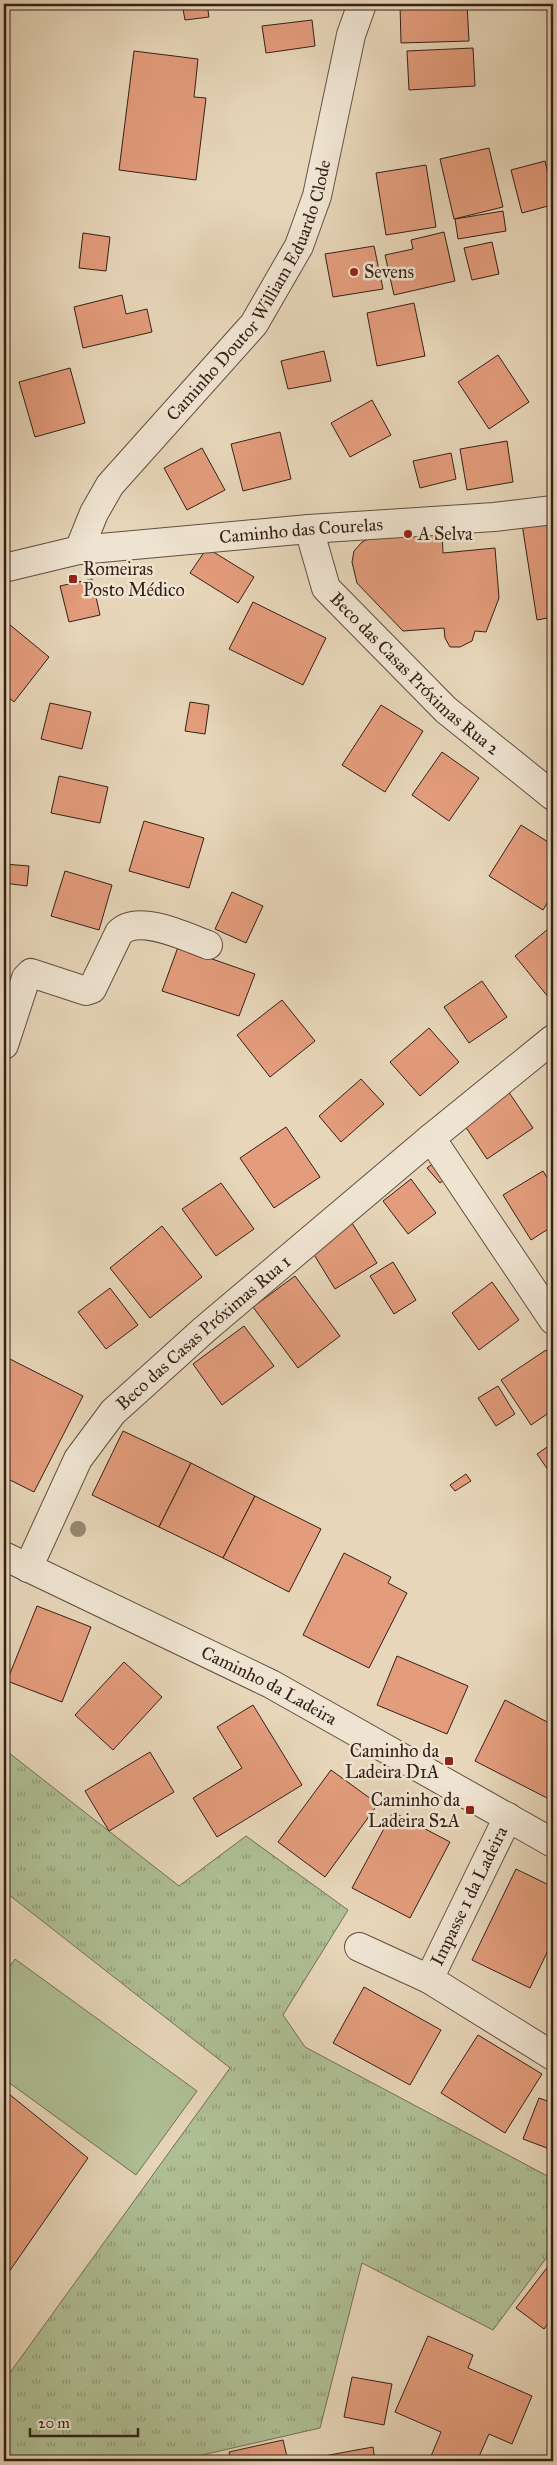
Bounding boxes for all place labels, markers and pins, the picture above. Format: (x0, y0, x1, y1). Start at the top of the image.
place label: Sevens (364, 261, 414, 283)
marker: Sevens (348, 266, 360, 278)
place label: A Selva (417, 523, 473, 545)
marker: A Selva (402, 528, 414, 540)
place label: Romeiras Posto Médico (83, 558, 185, 601)
marker: Romeiras Posto Médico (67, 573, 79, 585)
place label: Caminho da Ladeira D1A (345, 1740, 439, 1783)
marker: Caminho da Ladeira D1A (443, 1755, 455, 1767)
place label: Caminho da Ladeira S2A (368, 1789, 460, 1832)
marker: Caminho da Ladeira S2A (464, 1804, 476, 1816)

